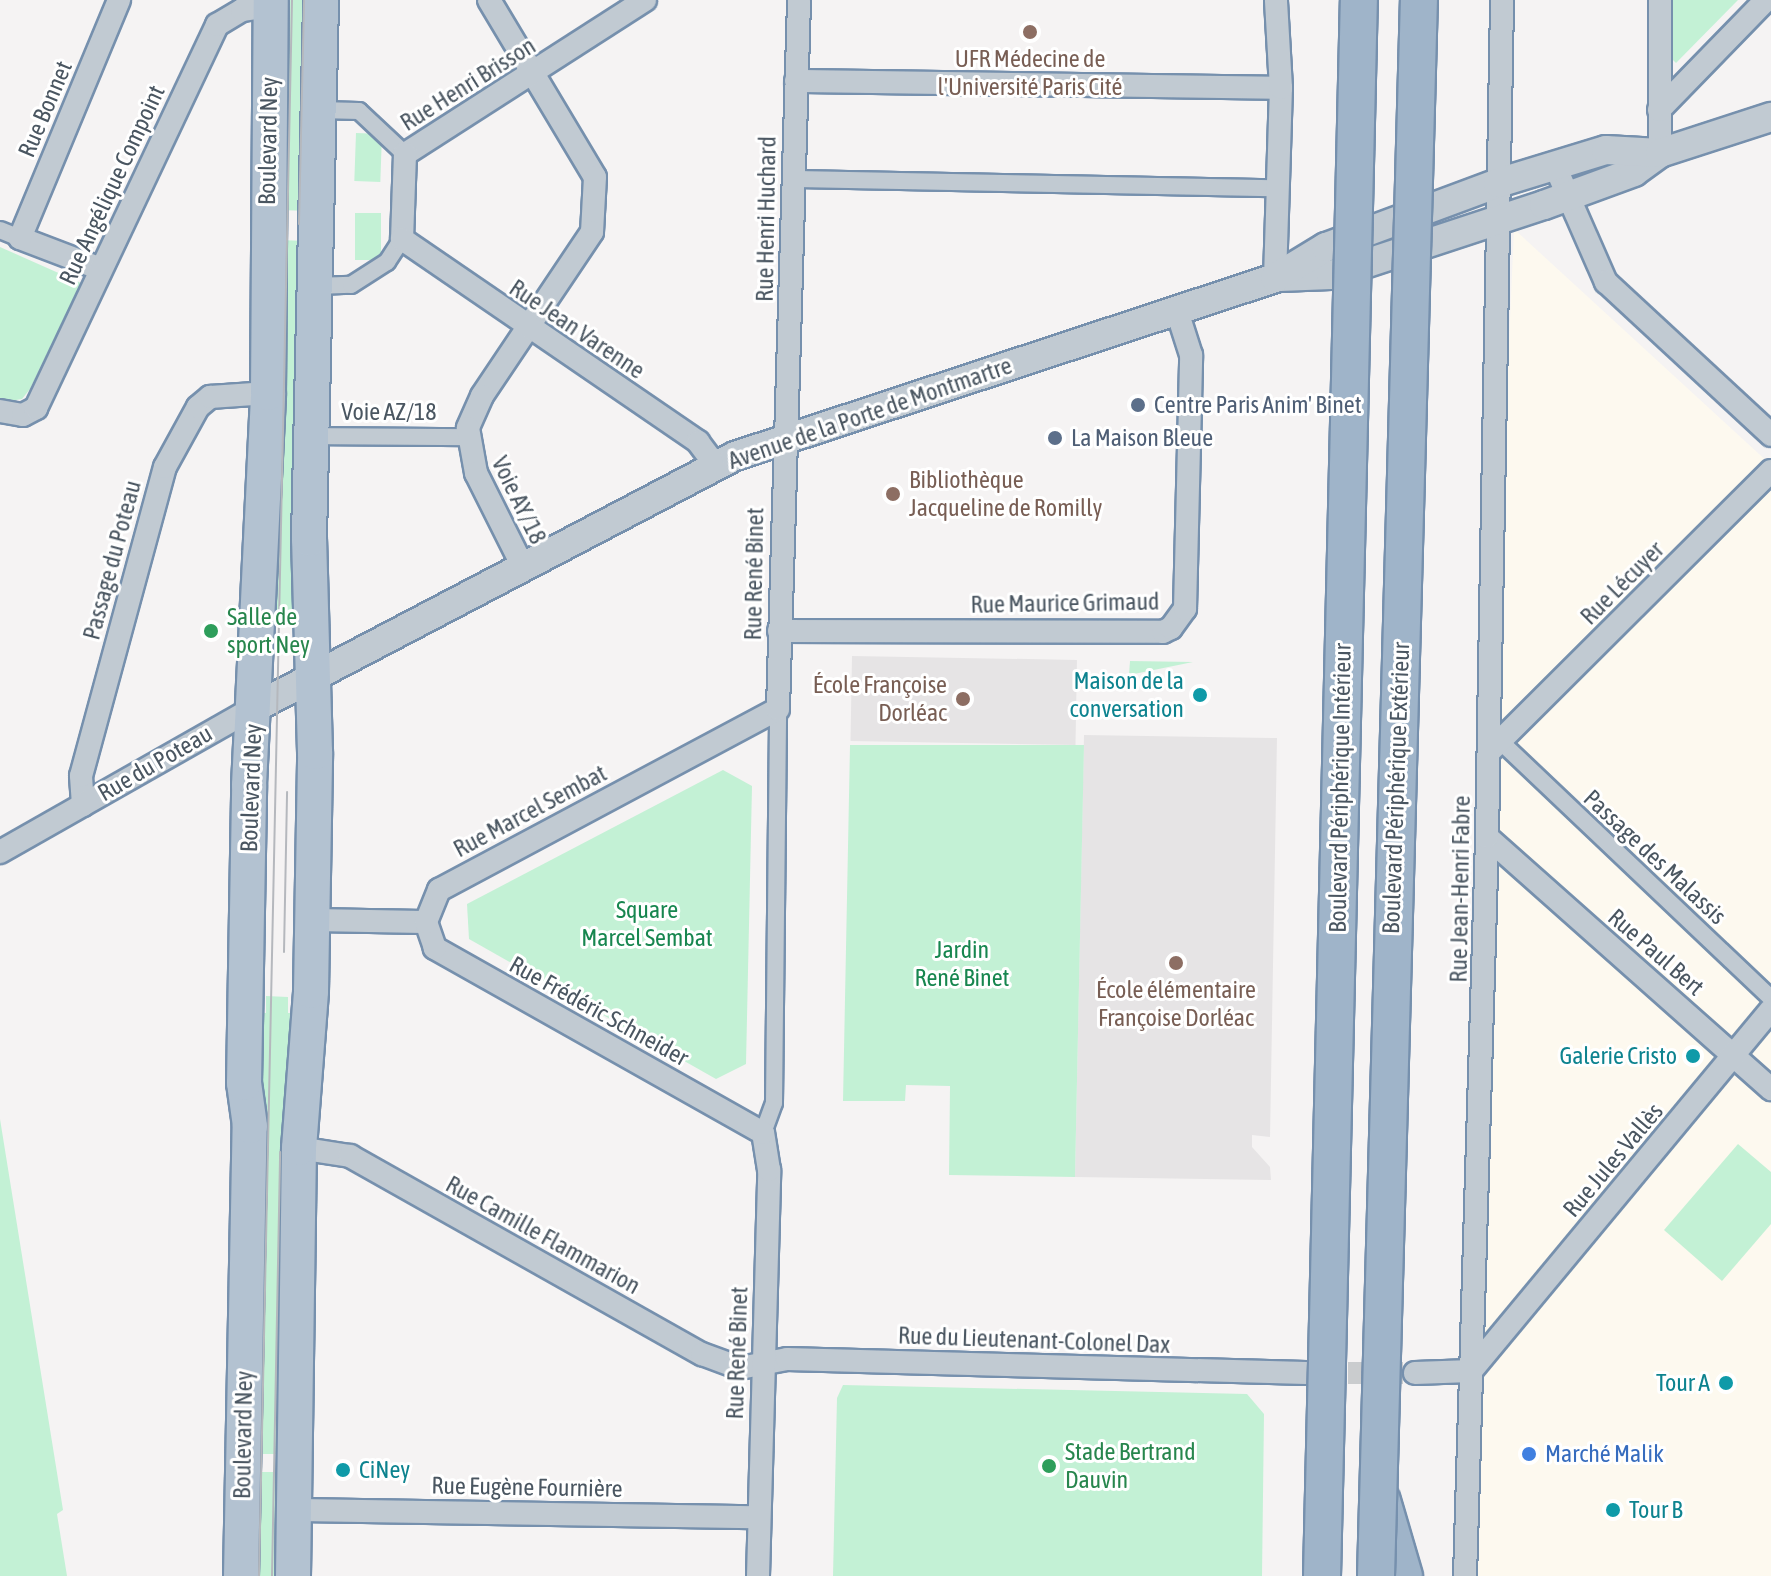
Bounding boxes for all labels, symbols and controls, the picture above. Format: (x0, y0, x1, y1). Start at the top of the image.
marker: UFR Médecine de l'Université Paris Cité (1021, 23, 1039, 41)
street label: Rue Henri Brisson (395, 31, 541, 137)
place label: UFR Médecine de l'Université Paris Cité (938, 45, 1122, 101)
street label: Rue Bonnet (12, 57, 78, 161)
street label: Boulevard Ney (252, 77, 284, 205)
street label: Rue Angélique Compoint (53, 81, 171, 289)
street label: Rue Henri Huchard (750, 136, 782, 302)
street label: Rue Jean Varenne (504, 273, 650, 385)
street label: Avenue de la Porte de Montmartre (724, 351, 1016, 475)
place label: Centre Paris Anim' Binet (1154, 391, 1362, 419)
marker: Centre Paris Anim' Binet (1129, 396, 1147, 414)
street label: Voie AZ/18 (341, 398, 437, 426)
place label: La Maison Bleue (1071, 424, 1213, 452)
marker: La Maison Bleue (1046, 429, 1064, 447)
street label: Voie AY/18 (485, 451, 553, 549)
place label: Bibliothèque Jacqueline de Romilly (909, 466, 1102, 522)
street label: Passage du Poteau (77, 477, 147, 643)
marker: Bibliothèque Jacqueline de Romilly (884, 485, 902, 503)
street label: Rue René Binet (738, 507, 770, 641)
street label: Rue Lécuyer (1574, 535, 1670, 631)
street label: Rue Maurice Grimaud (970, 587, 1160, 619)
place label: Salle de sport Ney (227, 603, 310, 659)
marker: Salle de sport Ney (202, 622, 220, 640)
street label: Boulevard Périphérique Extérieur (1377, 642, 1415, 934)
street label: Boulevard Périphérique Intérieur (1323, 643, 1357, 933)
place label: Maison de la conversation (1070, 667, 1184, 723)
place label: École Françoise Dorléac (813, 671, 947, 727)
marker: Maison de la conversation (1191, 686, 1209, 704)
marker: École Françoise Dorléac (954, 690, 972, 708)
street label: Rue du Poteau (93, 719, 217, 807)
street label: Boulevard Ney (234, 723, 268, 853)
street label: Rue Marcel Sembat (449, 759, 611, 863)
street label: Passage des Malassis (1578, 784, 1732, 930)
street label: Rue Jean-Henri Fabre (1444, 795, 1476, 983)
park label: Square Marcel Sembat (581, 896, 713, 952)
street label: Rue Paul Bert (1602, 903, 1710, 1001)
park label: Jardin René Binet (914, 936, 1010, 992)
street label: Rue Frédéric Schneider (505, 950, 693, 1072)
marker: École élémentaire Françoise Dorléac (1167, 954, 1185, 972)
place label: École élémentaire Françoise Dorléac (1096, 976, 1256, 1032)
place label: Galerie Cristo (1559, 1042, 1677, 1070)
marker: Galerie Cristo (1684, 1047, 1702, 1065)
street label: Rue Jules Vallès (1557, 1097, 1669, 1223)
street label: Rue Camille Flammarion (441, 1170, 645, 1300)
street label: Rue René Binet (720, 1286, 754, 1420)
street label: Rue du Lieutenant-Colonel Dax (897, 1321, 1171, 1359)
place label: Tour A (1656, 1369, 1710, 1397)
street label: Boulevard Ney (227, 1371, 259, 1499)
marker: Tour A (1717, 1374, 1735, 1392)
place label: Stade Bertrand Dauvin (1065, 1438, 1196, 1494)
place label: Marché Malik (1545, 1440, 1664, 1468)
marker: Marché Malik (1520, 1445, 1538, 1463)
place label: CiNey (359, 1456, 410, 1484)
marker: Stade Bertrand Dauvin (1040, 1457, 1058, 1475)
marker: CiNey (334, 1461, 352, 1479)
street label: Rue Eugène Fournière (431, 1471, 623, 1503)
place label: Tour B (1629, 1496, 1683, 1524)
marker: Tour B (1604, 1501, 1622, 1519)

